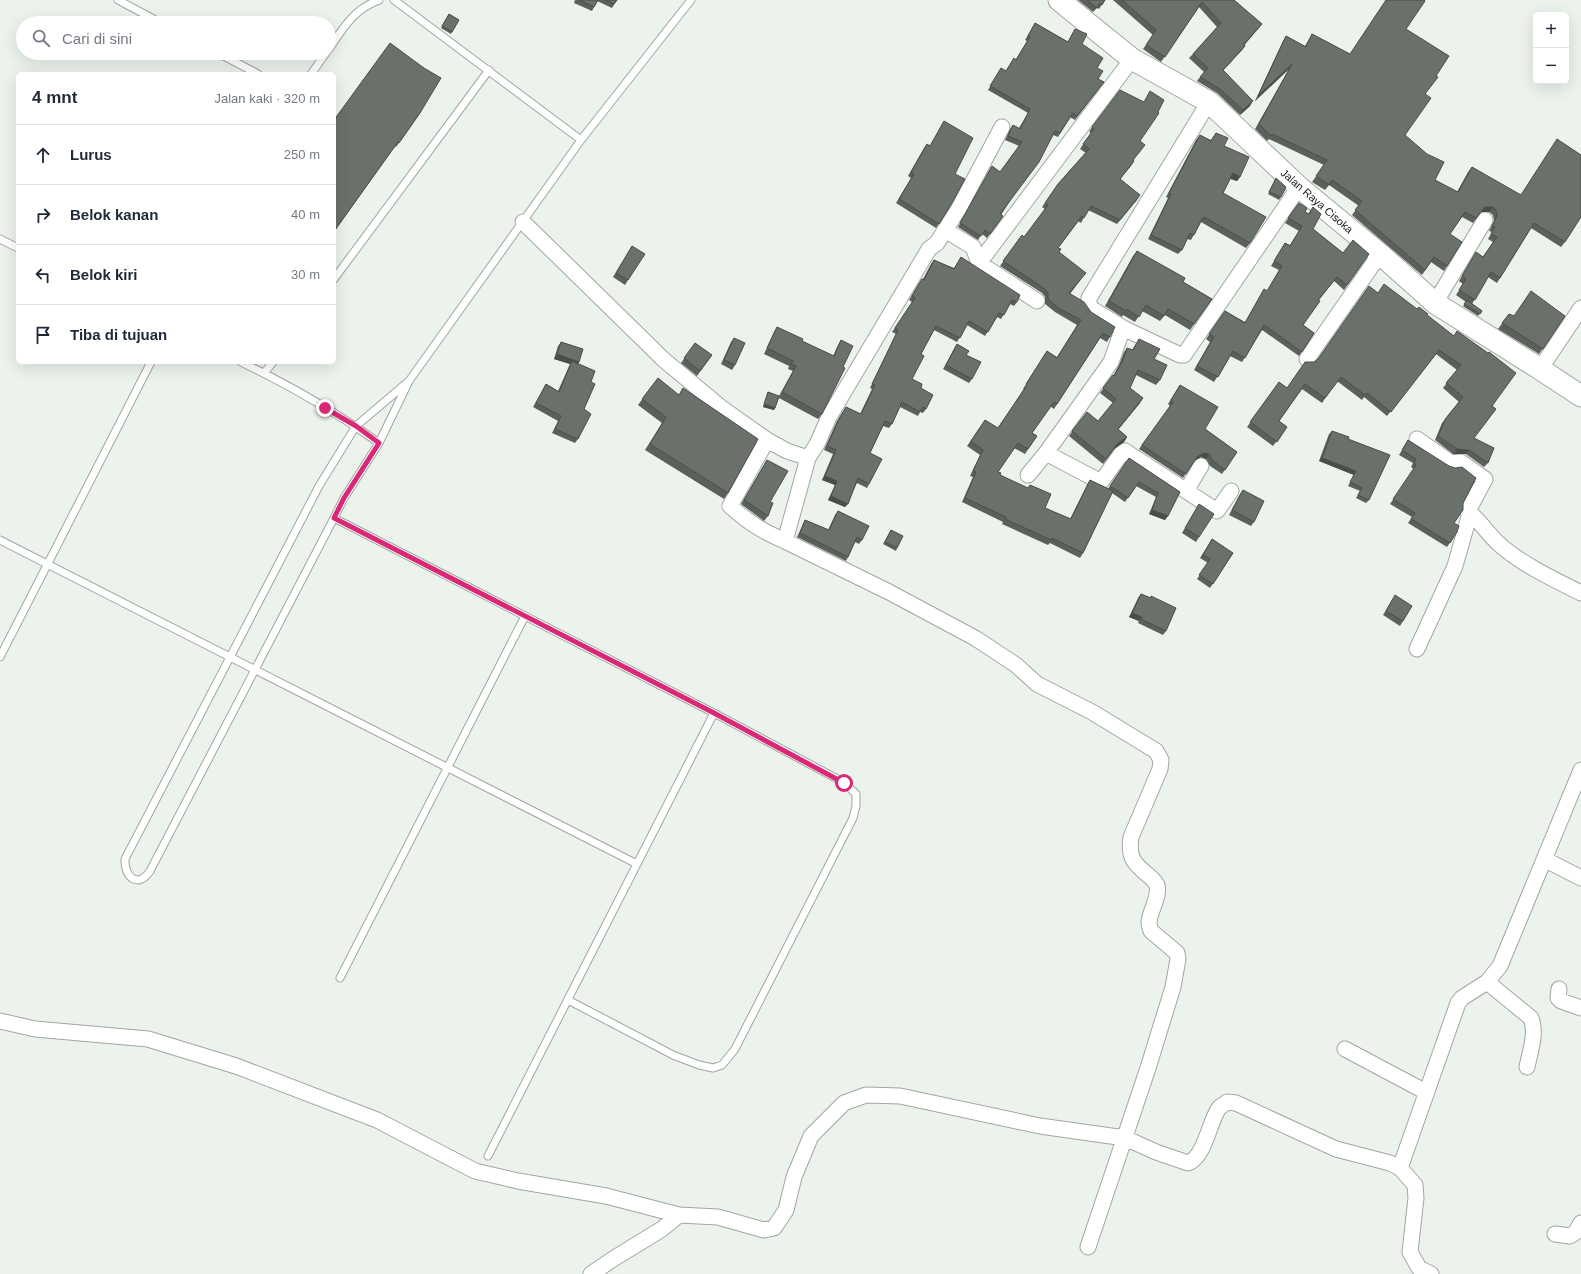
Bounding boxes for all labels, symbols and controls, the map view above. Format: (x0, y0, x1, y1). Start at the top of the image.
map controls (1533, 12, 1569, 84)
button: + (1533, 12, 1569, 48)
search box (16, 16, 336, 60)
icon: search (30, 27, 52, 49)
text: Cari di sini (62, 30, 132, 47)
button: − (1533, 48, 1569, 84)
text: 4 mnt (32, 88, 77, 107)
text: Jalan kaki · 320 m (215, 91, 320, 106)
icon: ahead (32, 144, 54, 166)
text: Lurus (70, 146, 112, 163)
text: 250 m (284, 147, 320, 162)
street label: Jalan Raya Cisoka (1278, 166, 1356, 236)
icon: right (32, 204, 54, 226)
text: Belok kanan (70, 206, 158, 223)
text: 40 m (291, 207, 320, 222)
icon: left (32, 264, 54, 286)
text: Belok kiri (70, 266, 138, 283)
text: 30 m (291, 267, 320, 282)
icon: arrive (32, 324, 54, 346)
text: Tiba di tujuan (70, 326, 167, 343)
route end (316, 399, 334, 417)
route start (835, 774, 853, 792)

